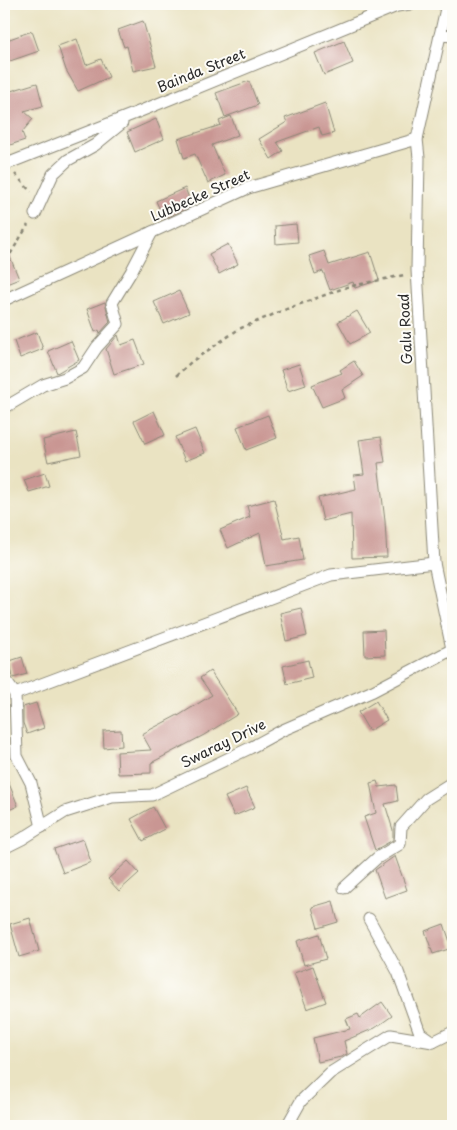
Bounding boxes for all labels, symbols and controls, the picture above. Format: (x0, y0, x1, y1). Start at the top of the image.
street label: Bainda Street (154, 43, 249, 97)
street label: Lubbecke Street (147, 164, 253, 226)
street label: Galu Road (393, 293, 417, 365)
street label: Swaray Drive (177, 713, 269, 773)

